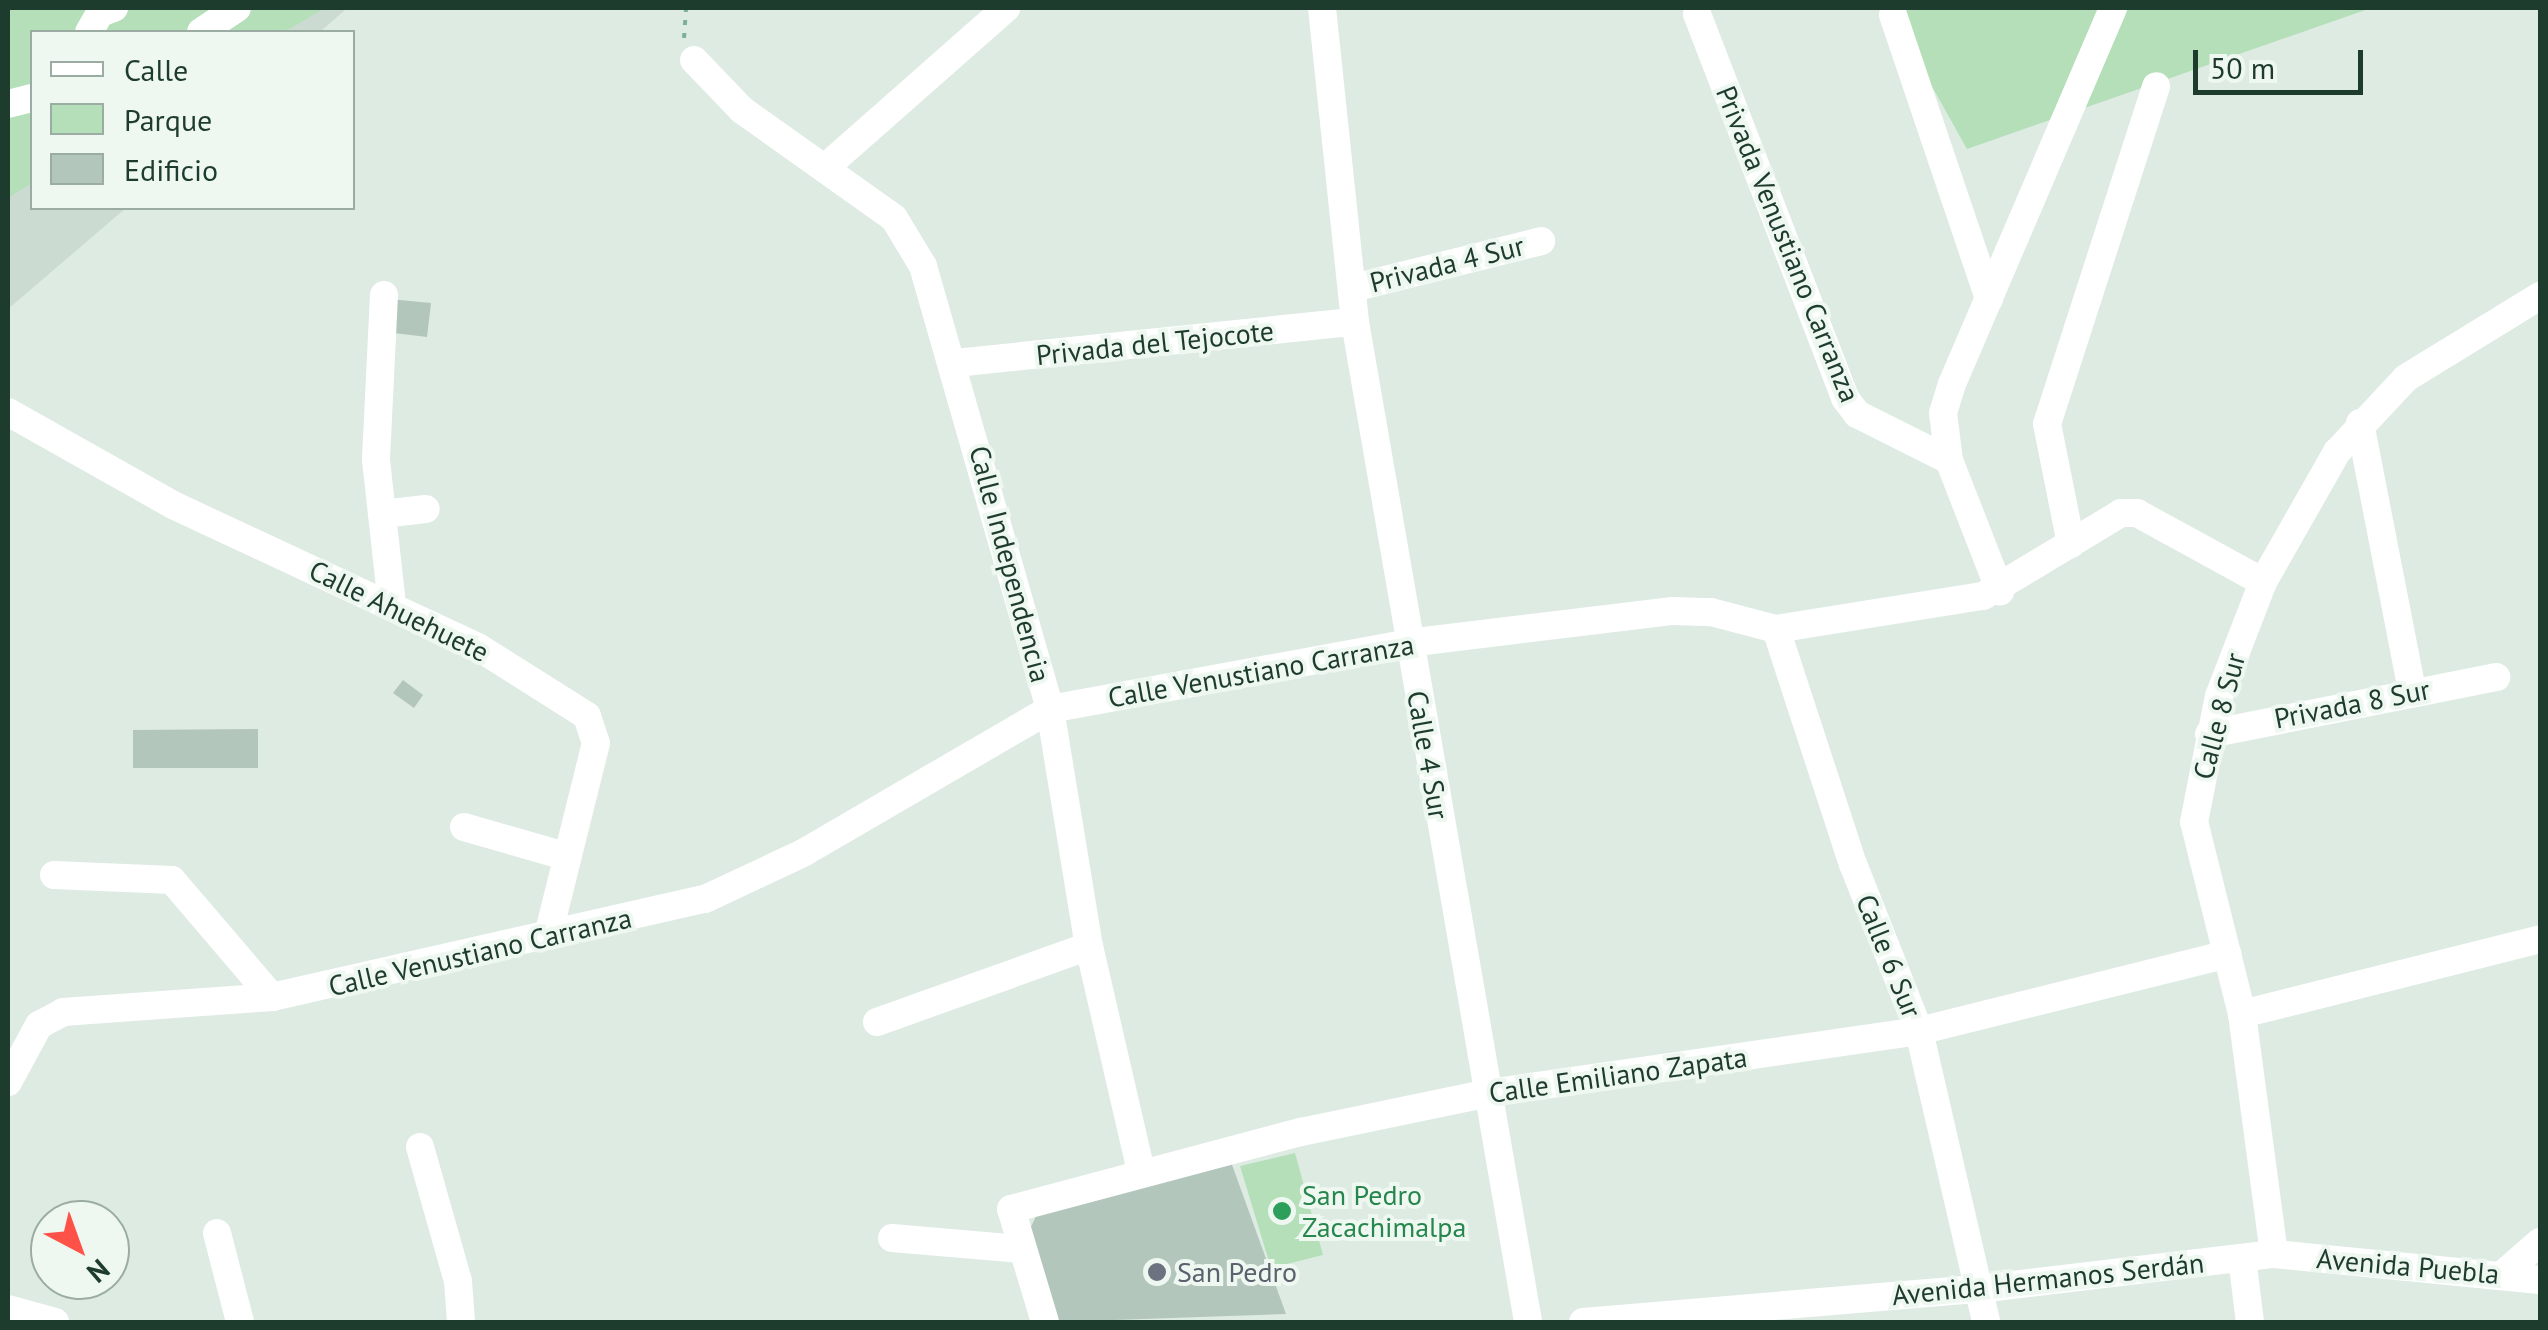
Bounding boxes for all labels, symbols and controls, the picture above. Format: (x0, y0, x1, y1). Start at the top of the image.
legend (30, 30, 355, 210)
scale bar (2198, 30, 2368, 92)
text: 50 m (2210, 48, 2275, 87)
text: Calle (124, 50, 188, 89)
street label: Privada Venustiano Carranza (1709, 81, 1867, 407)
text: Parque (124, 100, 212, 139)
text: Edificio (124, 150, 218, 189)
street label: Privada 4 Sur (1366, 229, 1528, 299)
street label: Privada del Tejocote (1034, 314, 1276, 372)
street label: Calle Independencia (962, 442, 1058, 686)
street label: Calle Ahuehuete (303, 553, 495, 669)
street label: Calle Venustiano Carranza (1105, 627, 1417, 715)
street label: Calle 8 Sur (2186, 649, 2252, 783)
street label: Privada 8 Sur (2271, 672, 2433, 736)
street label: Calle 4 Sur (1400, 688, 1456, 822)
street label: Calle 6 Sur (1849, 890, 1929, 1022)
street label: Calle Venustiano Carranza (325, 901, 635, 1003)
street label: Calle Emiliano Zapata (1486, 1040, 1750, 1110)
place label: San Pedro Zacachimalpa (1302, 1178, 1466, 1244)
north arrow (30, 1200, 130, 1300)
marker: San Pedro Zacachimalpa (1271, 1200, 1293, 1222)
street label: Avenida Puebla (2315, 1241, 2501, 1291)
street label: Avenida Hermanos Serdán (1890, 1246, 2206, 1312)
text: N (80, 1252, 118, 1292)
place label: San Pedro (1177, 1255, 1297, 1289)
marker: San Pedro (1146, 1261, 1168, 1283)

